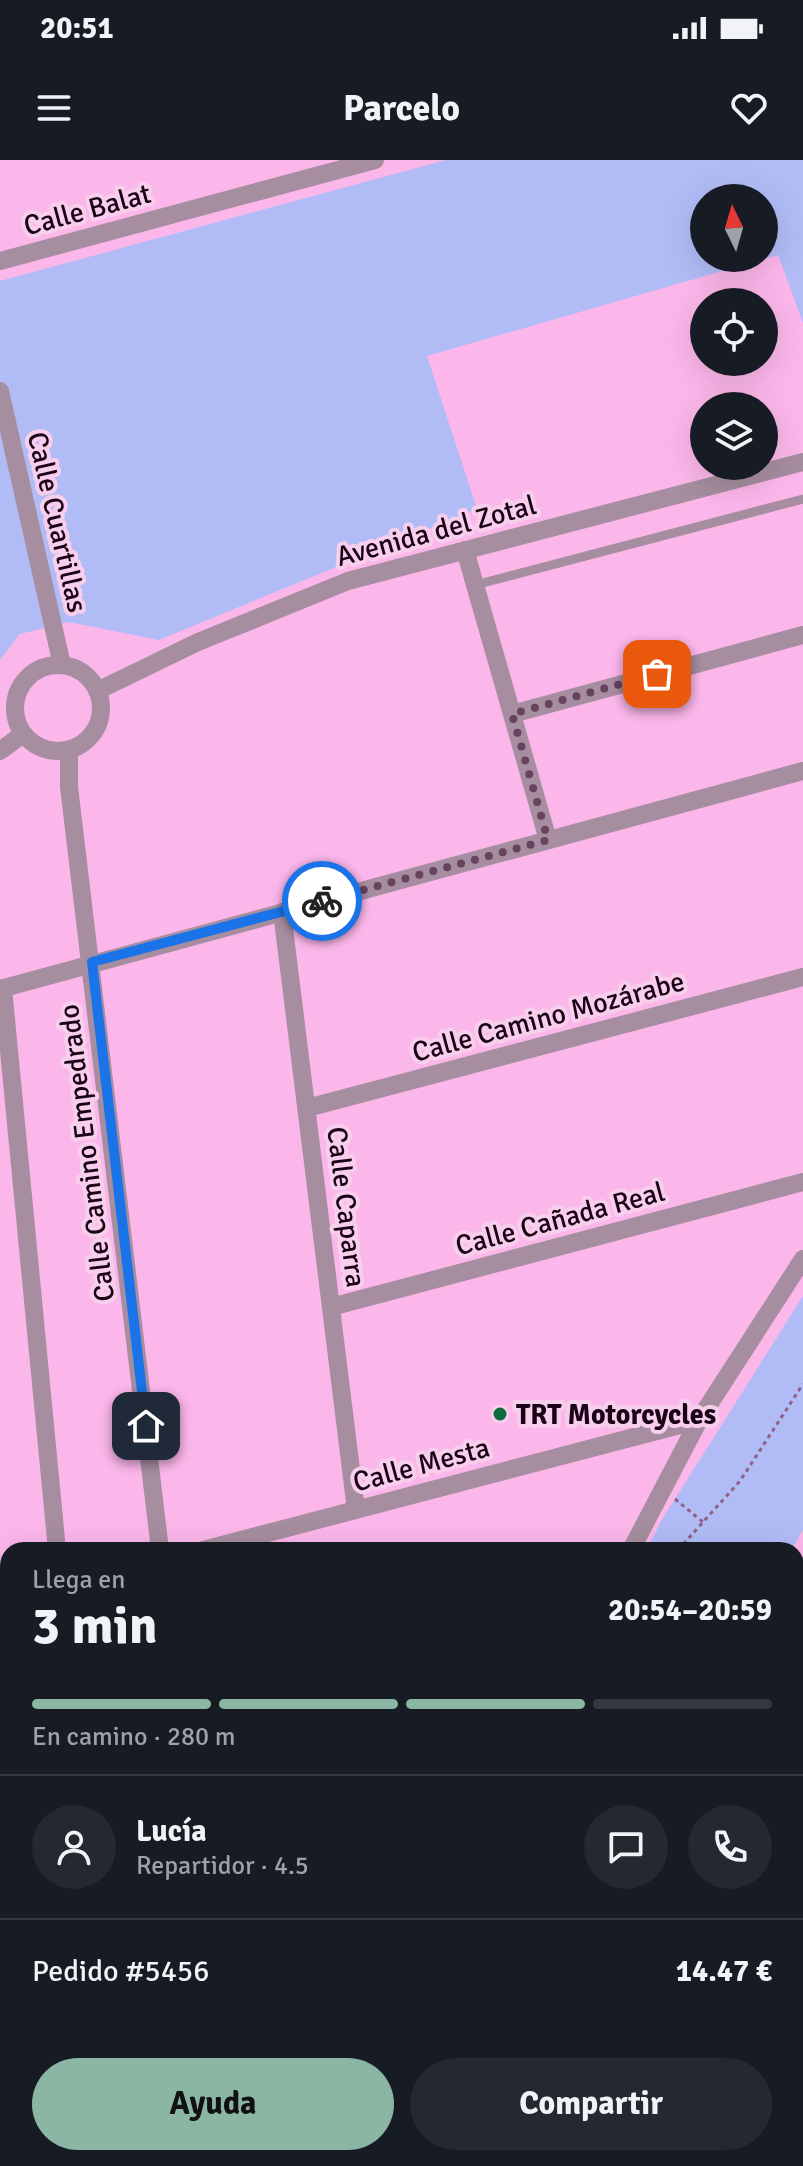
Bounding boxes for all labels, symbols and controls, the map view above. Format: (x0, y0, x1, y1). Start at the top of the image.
text: 20:51 (40, 10, 114, 47)
icon: menu (32, 86, 76, 130)
text: Parcelo (343, 86, 460, 131)
icon: heart (727, 86, 771, 130)
street label: Calle Balat (20, 177, 155, 243)
north arrow (690, 184, 778, 272)
map controls (690, 184, 778, 480)
button: locate (690, 288, 778, 376)
button: layers (690, 392, 778, 480)
street label: Calle Cuartillas (20, 429, 94, 616)
street label: Avenida del Zotal (332, 488, 540, 574)
pin (623, 640, 691, 708)
icon: bag (635, 652, 679, 696)
courier (282, 861, 362, 941)
icon: bike (300, 879, 344, 923)
street label: Calle Camino Mozárabe (409, 964, 688, 1070)
street label: Calle Camino Empedrado (52, 1002, 122, 1303)
street label: Calle Caparra (319, 1125, 373, 1289)
street label: Calle Cañada Real (452, 1175, 669, 1263)
pin (112, 1392, 180, 1460)
place label: TRT Motorcycles (516, 1398, 716, 1432)
icon: home (124, 1404, 168, 1448)
marker: TRT Motorcycles (491, 1405, 509, 1423)
street label: Calle Mesta (349, 1430, 493, 1499)
text: Llega en (32, 1564, 126, 1596)
text: 20:54–20:59 (608, 1592, 772, 1629)
text: 3 min (32, 1594, 158, 1658)
text: En camino · 280 m (32, 1721, 235, 1753)
button: person (32, 1805, 116, 1889)
button: chat (584, 1805, 668, 1889)
button: phone (688, 1805, 772, 1889)
text: Lucía (136, 1813, 207, 1850)
text: Repartidor · 4.5 (136, 1850, 309, 1882)
text: Pedido #5456 (32, 1953, 209, 1990)
text: 14.47 € (676, 1953, 772, 1990)
button: Ayuda (32, 2058, 394, 2150)
button: Compartir (410, 2058, 772, 2150)

